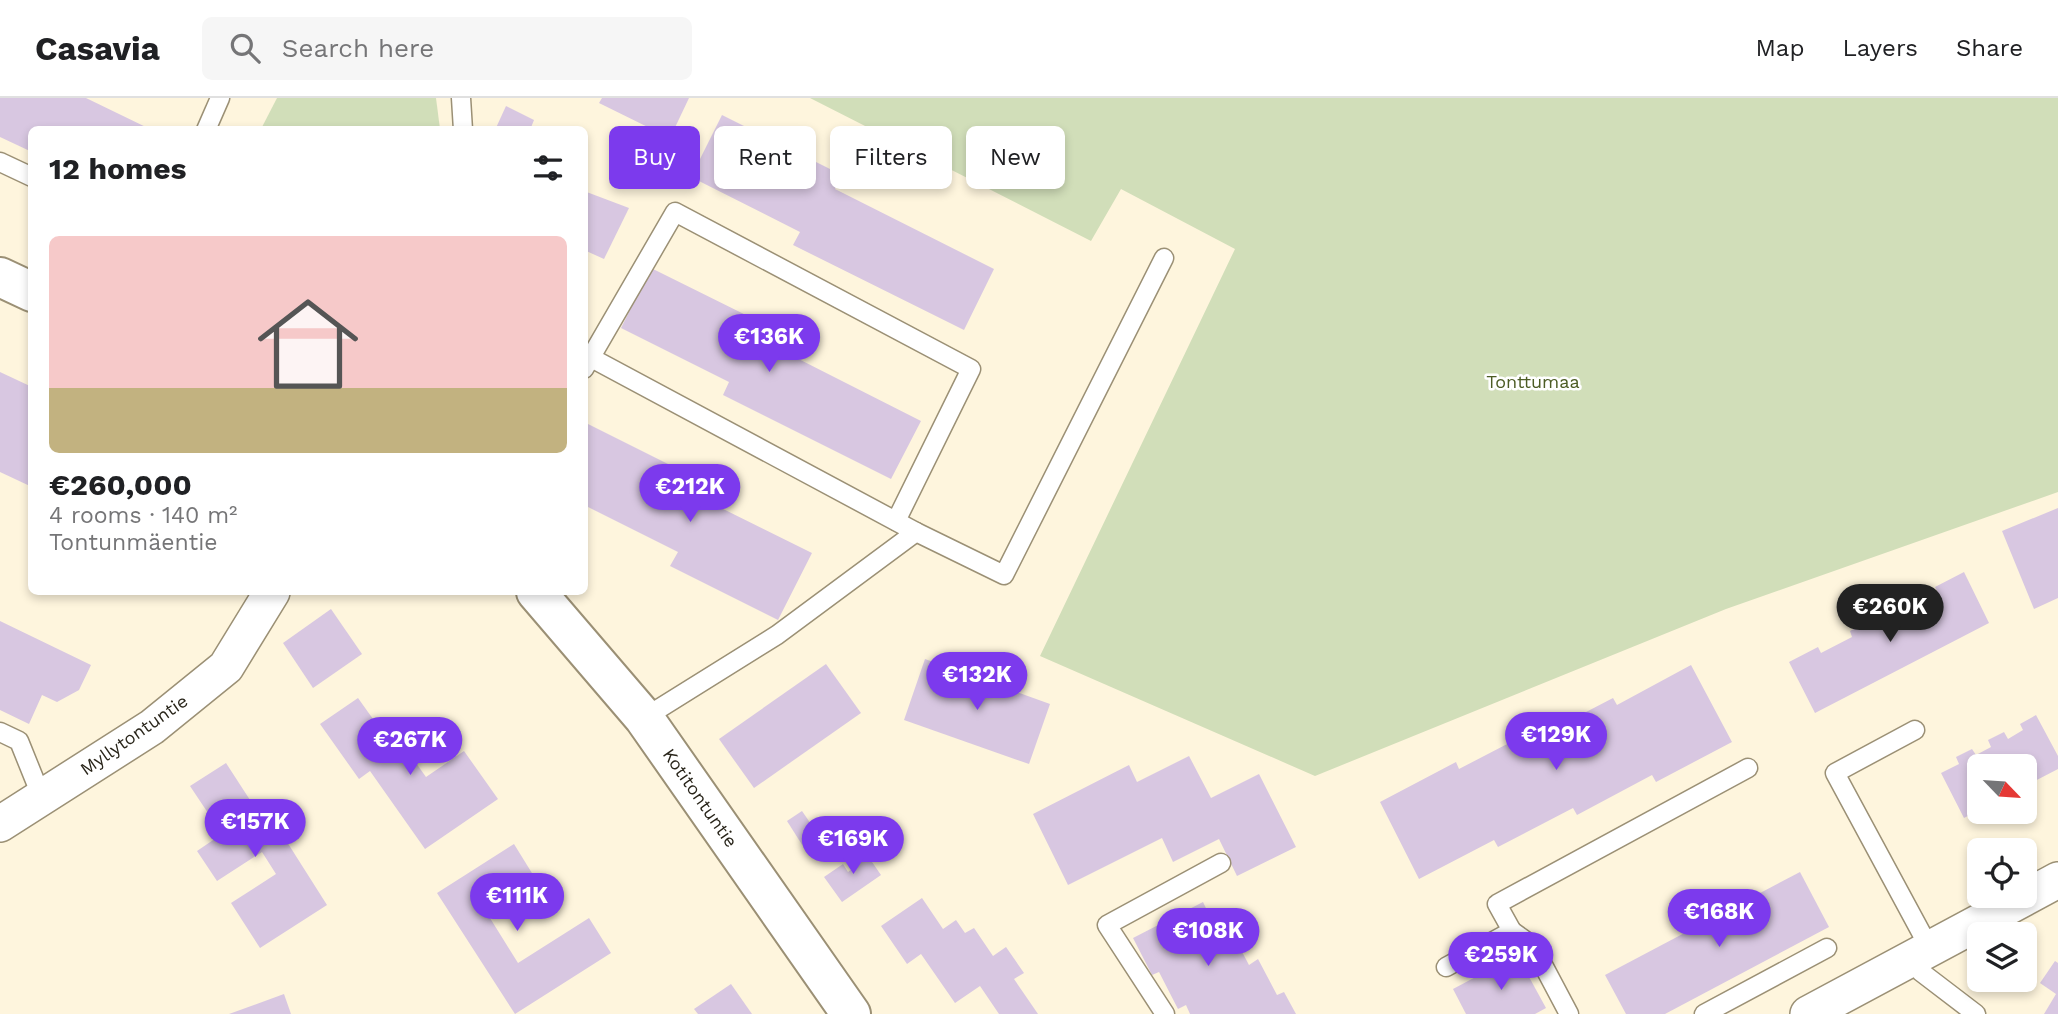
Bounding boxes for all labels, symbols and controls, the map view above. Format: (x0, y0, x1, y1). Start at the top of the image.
search box (202, 17, 692, 80)
text: Casavia (35, 29, 160, 68)
icon: search (226, 29, 264, 67)
text: Search here (282, 33, 434, 63)
text: Map (1756, 34, 1804, 62)
text: Layers (1842, 34, 1918, 62)
text: Share (1956, 34, 2023, 62)
chip: Buy (609, 126, 700, 189)
chip: Rent (714, 126, 816, 189)
chip: Filters (830, 126, 952, 189)
chip: New (966, 126, 1065, 189)
icon: filters (529, 149, 567, 187)
text: 12 homes (49, 151, 187, 186)
icon: home (245, 281, 371, 407)
pin: €136K (720, 314, 818, 374)
text: €136K (734, 323, 804, 350)
park label: Tonttumaa (1486, 371, 1580, 392)
pin: €212K (641, 464, 739, 524)
text: €260,000 (49, 467, 192, 502)
text: €212K (655, 473, 725, 500)
text: 4 rooms · 140 m² (49, 502, 237, 529)
text: Tontunmäentie (49, 529, 218, 556)
pin: €260K (1841, 584, 1939, 644)
text: €260K (1853, 593, 1927, 620)
pin: €132K (928, 652, 1026, 712)
text: €132K (942, 661, 1012, 688)
street label: Myllytontuntie (76, 690, 191, 779)
pin: €129K (1507, 712, 1605, 772)
pin: €267K (361, 718, 459, 777)
text: €129K (1521, 721, 1591, 748)
text: €267K (373, 726, 447, 753)
street label: Kotitontuntie (659, 744, 742, 851)
north arrow (1967, 754, 2037, 824)
map controls (1967, 754, 2037, 992)
pin: €157K (206, 800, 304, 859)
text: €157K (221, 808, 289, 835)
pin: €169K (804, 816, 902, 876)
text: €169K (818, 825, 888, 852)
button: locate (1967, 838, 2037, 908)
pin: €111K (468, 874, 566, 933)
text: €111K (486, 882, 548, 909)
pin: €168K (1670, 890, 1768, 949)
text: €168K (1684, 898, 1754, 925)
pin: €108K (1159, 908, 1257, 968)
text: €108K (1172, 917, 1244, 944)
button: layers (1967, 922, 2037, 992)
pin: €259K (1452, 932, 1550, 992)
text: €259K (1464, 941, 1538, 968)

